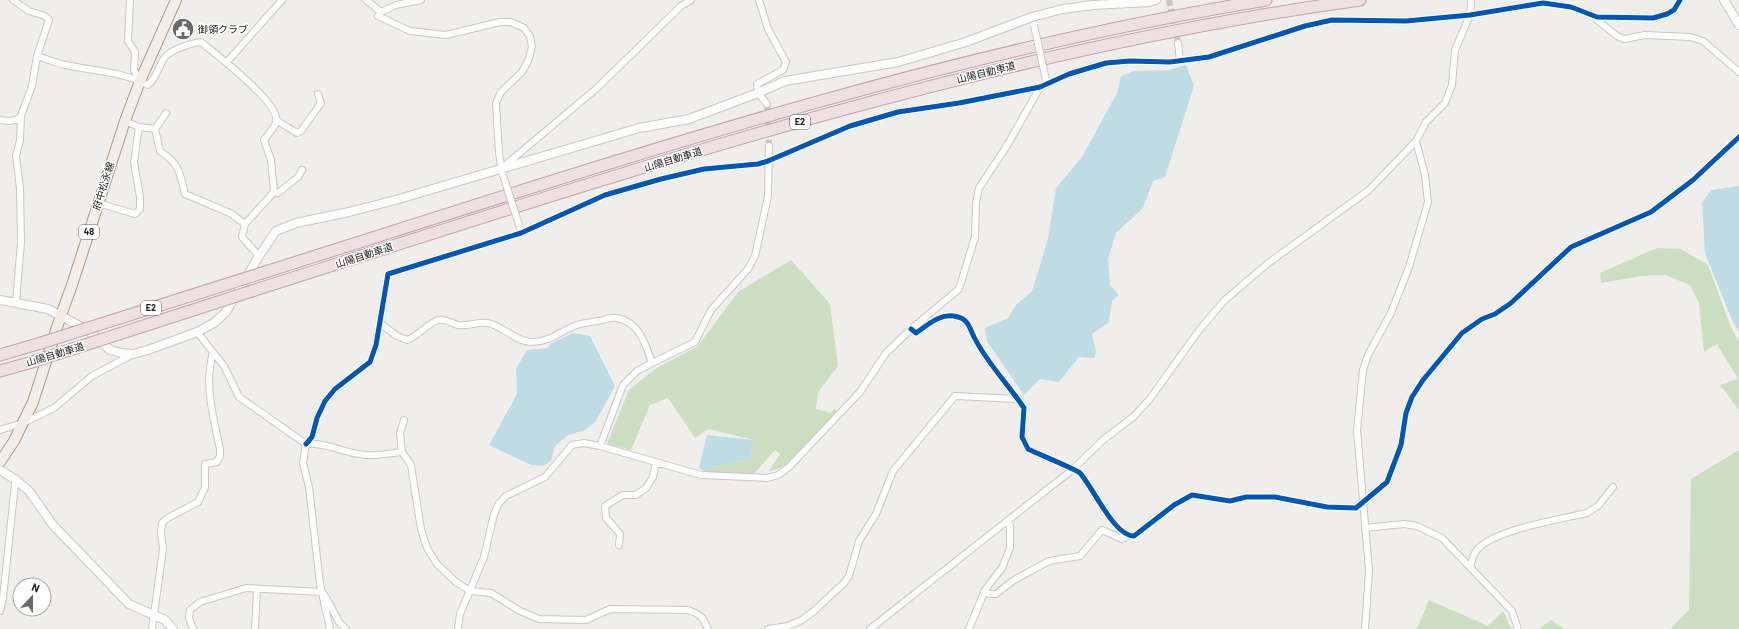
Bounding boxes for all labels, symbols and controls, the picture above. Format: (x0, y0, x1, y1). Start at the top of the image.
public building icon: 御領クラブ (170, 16, 196, 42)
place label: 御領クラブ (198, 23, 248, 35)
street label: 山陽自動車道 (955, 59, 1017, 85)
road number: E2 (790, 115, 810, 129)
street label: 山陽自動車道 (643, 144, 703, 174)
street label: 府中松永線 (90, 160, 116, 212)
road number: 48 (79, 225, 99, 239)
street label: 山陽自動車道 (334, 240, 394, 270)
road number: E2 (141, 301, 161, 315)
street label: 山陽自動車道 (25, 339, 85, 369)
north arrow (12, 577, 52, 617)
text: N (30, 580, 42, 595)

